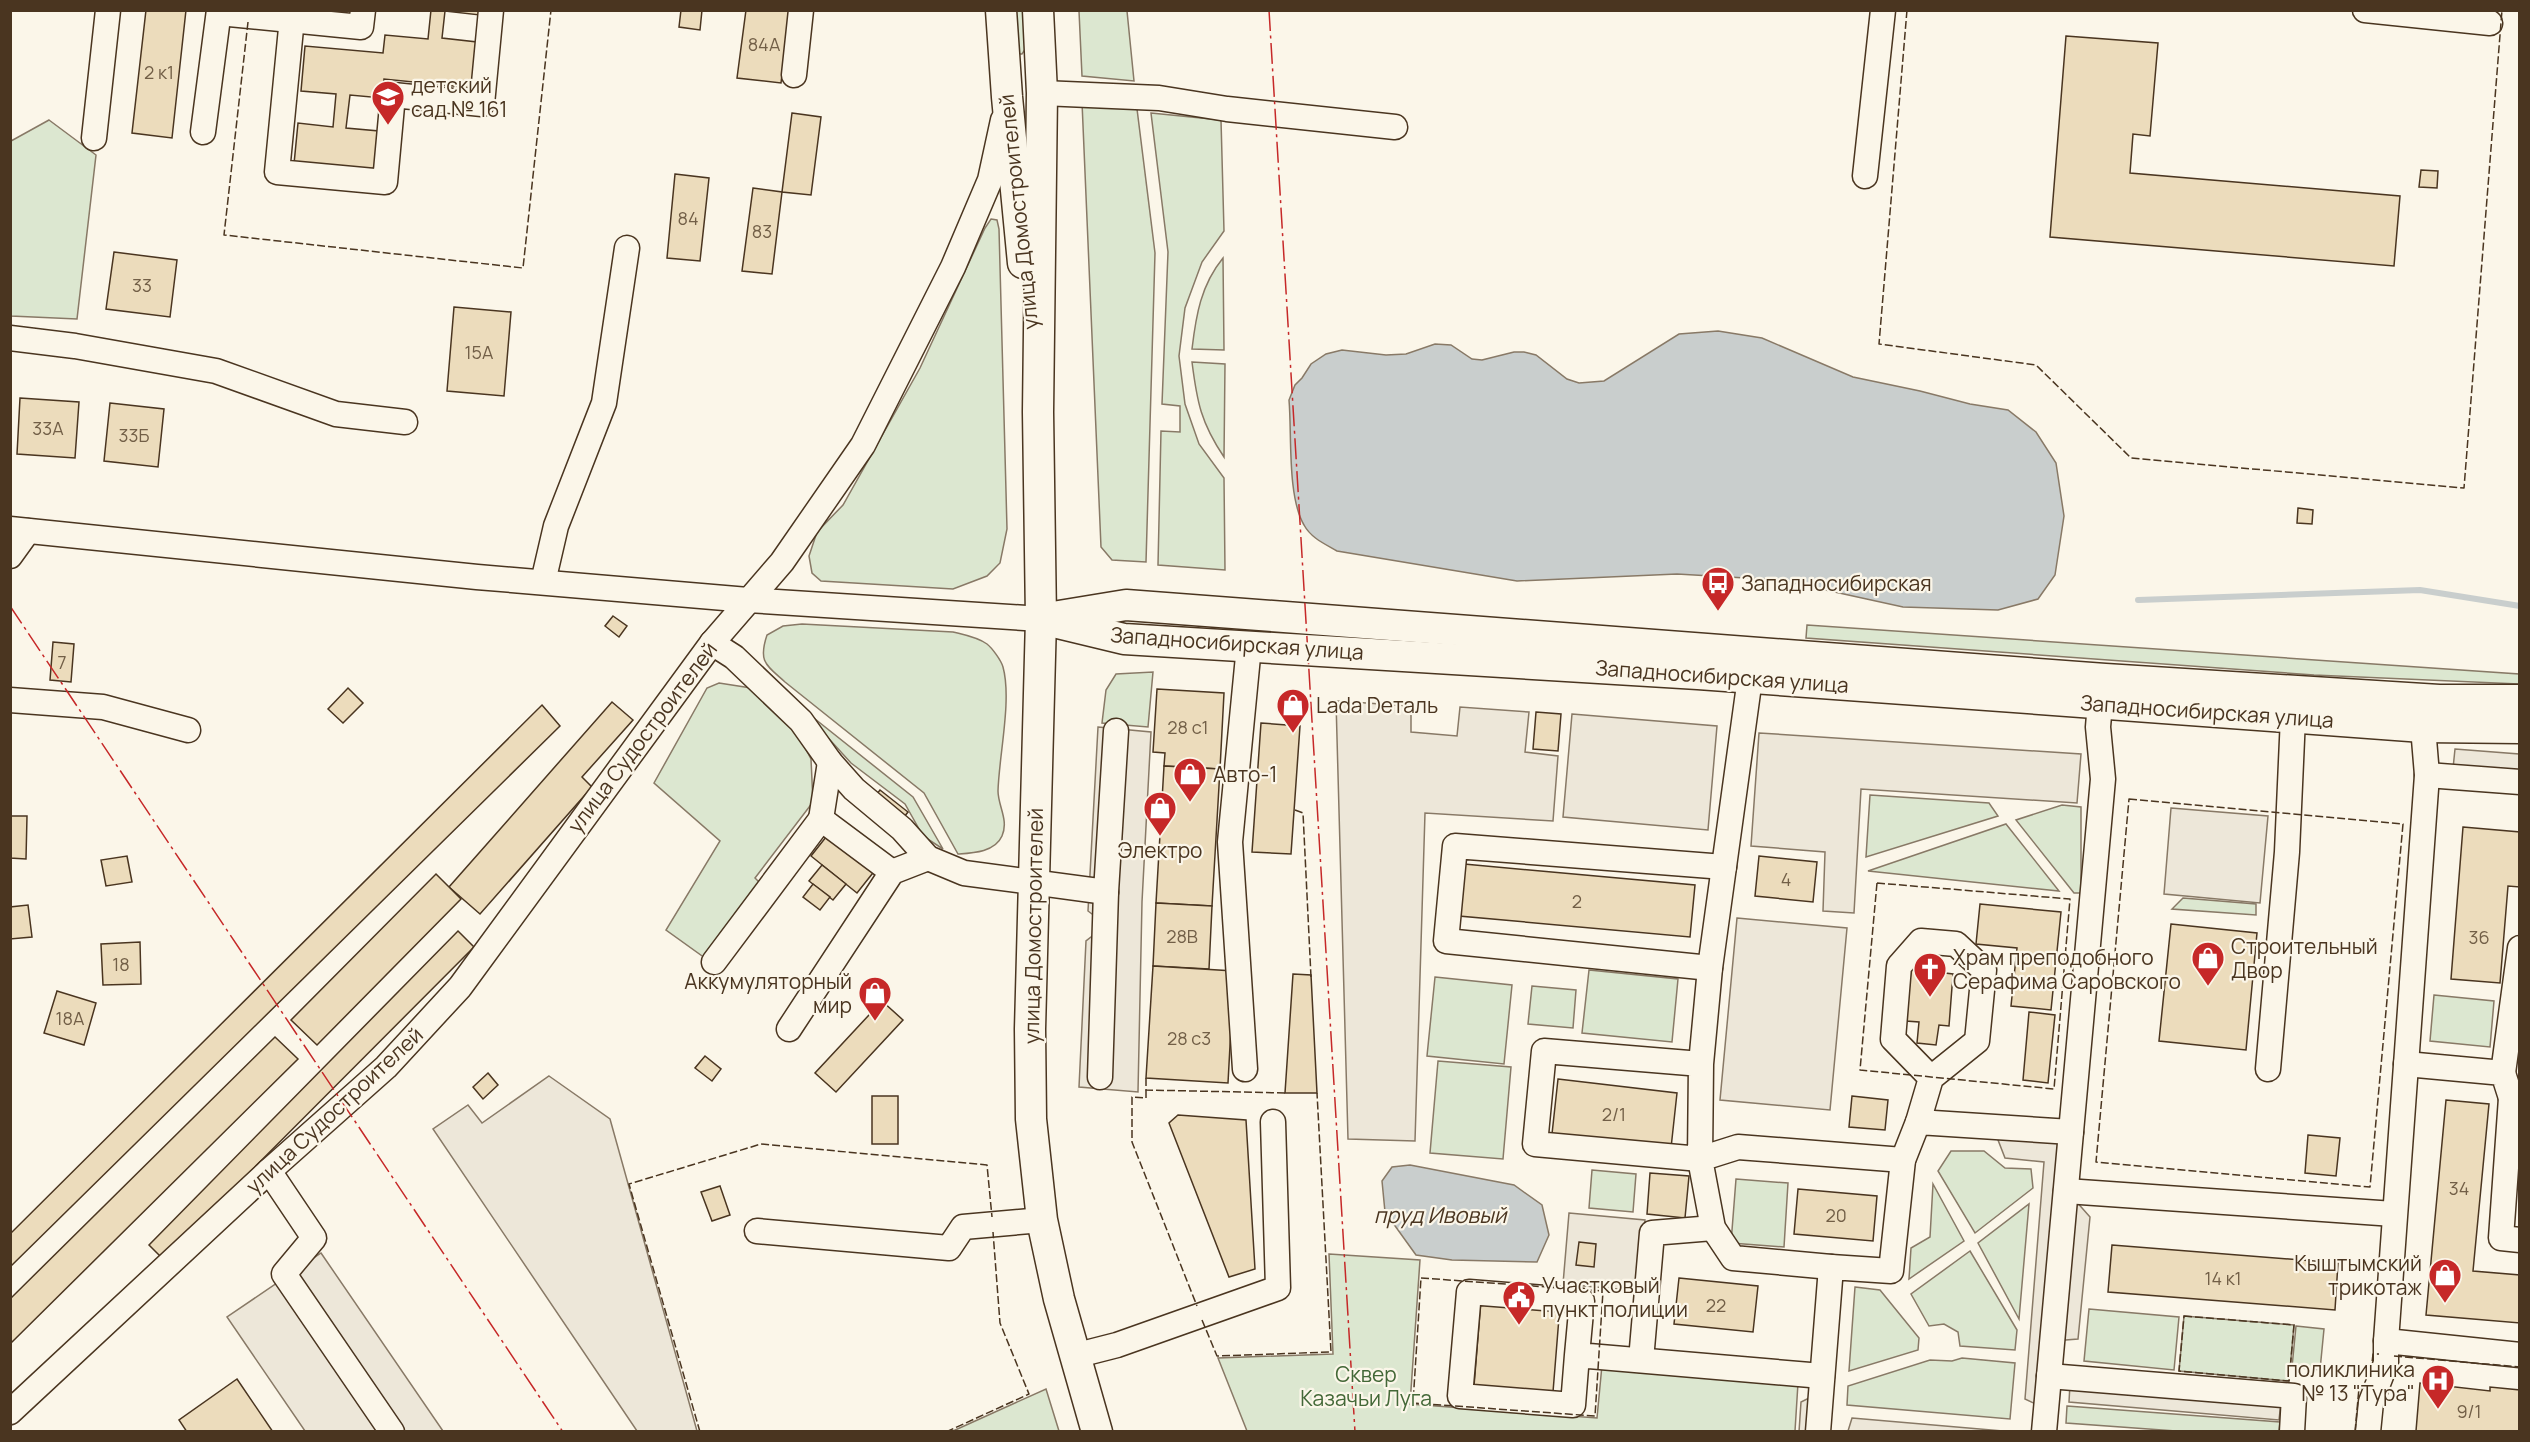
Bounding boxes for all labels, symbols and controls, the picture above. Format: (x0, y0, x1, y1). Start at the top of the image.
house number: 84А (748, 32, 781, 56)
house number: 2 к1 (144, 60, 174, 84)
place label: детский сад № 161 (411, 71, 508, 123)
school or university icon: детский сад № 161 (370, 79, 406, 126)
street label: улица Домостроителей (992, 93, 1044, 331)
house number: 84 (677, 206, 699, 230)
house number: 83 (752, 219, 772, 243)
house number: 33 (132, 273, 152, 297)
house number: 15А (465, 340, 494, 364)
house number: 33А (32, 416, 64, 440)
house number: 33Б (119, 423, 150, 447)
bus stop icon: Западносибирская (1700, 565, 1736, 612)
place label: Западносибирская (1741, 569, 1932, 597)
street label: Западносибирская улица (1109, 620, 1365, 666)
street label: улица Судостроителей (561, 636, 723, 838)
house number: 7 (57, 650, 67, 674)
street label: Западносибирская улица (1594, 653, 1850, 699)
shop icon: Lada Dеталь (1275, 687, 1311, 734)
street label: Западносибирская улица (2079, 688, 2335, 734)
place label: Lada Dеталь (1316, 691, 1438, 719)
house number: 28 с1 (1167, 715, 1209, 739)
shop icon: Авто-1 (1172, 756, 1208, 803)
place label: Авто-1 (1213, 760, 1277, 788)
shop icon: Электро (1142, 790, 1178, 837)
street label: улица Домостроителей (1017, 808, 1049, 1044)
place label: Электро (1117, 836, 1203, 864)
house number: 4 (1781, 867, 1791, 891)
house number: 2 (1572, 889, 1582, 913)
house number: 28В (1166, 924, 1198, 948)
house number: 36 (2468, 925, 2490, 949)
place label: Строительный Двор (2231, 932, 2378, 984)
shop icon: Строительный Двор (2190, 940, 2226, 987)
place label: Храм преподобного Серафима Саровского (1953, 943, 2181, 995)
church icon: Храм преподобного Серафима Саровского (1912, 951, 1948, 998)
house number: 18 (112, 952, 130, 976)
place label: Аккумуляторный мир (684, 967, 852, 1019)
shop icon: Аккумуляторный мир (857, 975, 893, 1022)
house number: 18А (56, 1006, 85, 1030)
street label: улица Судостроителей (240, 1021, 428, 1199)
house number: 28 с3 (1167, 1026, 1211, 1050)
house number: 2/1 (1602, 1102, 1626, 1126)
house number: 34 (2449, 1176, 2469, 1200)
water label: пруд Ивовый (1374, 1200, 1508, 1230)
house number: 20 (1825, 1203, 1847, 1227)
place label: Кыштымский трикотаж (2294, 1249, 2422, 1301)
shop icon: Кыштымский трикотаж (2427, 1257, 2463, 1304)
house number: 14 к1 (2204, 1266, 2242, 1290)
place label: Участковый пункт полиции (1542, 1271, 1688, 1323)
public building icon: Участковый пункт полиции (1501, 1279, 1537, 1326)
house number: 22 (1706, 1293, 1726, 1317)
place label: поликлиника № 13 "Тура" (2286, 1355, 2415, 1407)
park label: Сквер Казачьи Луга (1300, 1360, 1432, 1412)
hospital icon: поликлиника № 13 "Тура" (2420, 1363, 2456, 1410)
house number: 9/1 (2456, 1399, 2482, 1423)

